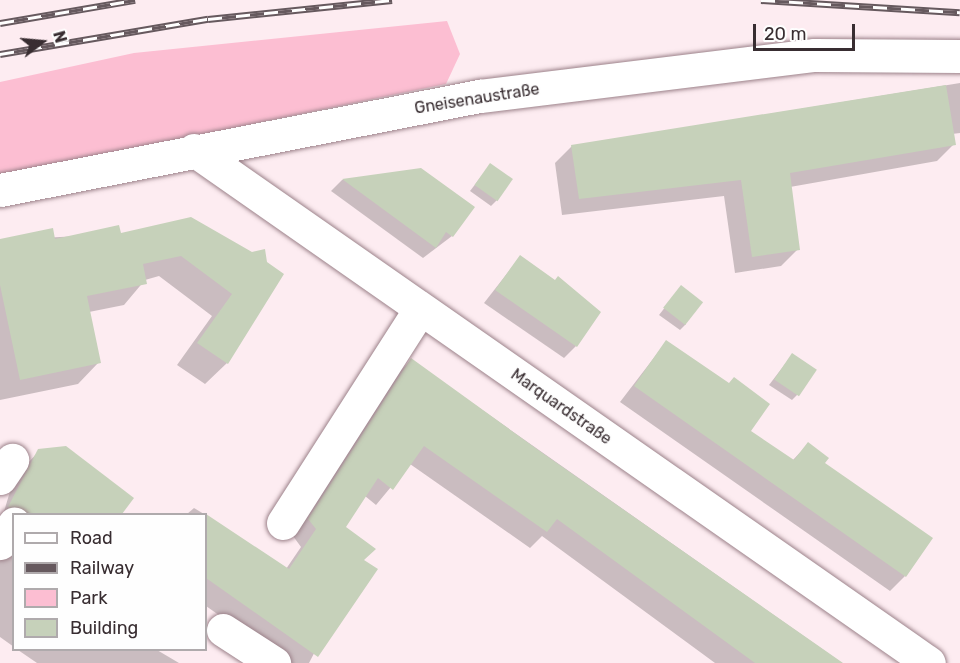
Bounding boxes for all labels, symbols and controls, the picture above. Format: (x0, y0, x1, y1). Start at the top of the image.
north arrow (12, 12, 72, 72)
scale bar (756, 12, 858, 50)
text: 20 m (764, 23, 806, 45)
text: N (49, 29, 71, 45)
street label: Gneisenaustraße (413, 80, 541, 118)
street label: Marquardstraße (507, 365, 615, 449)
legend (12, 513, 207, 651)
text: Road (70, 527, 113, 549)
text: Railway (70, 557, 134, 579)
text: Park (70, 587, 107, 609)
text: Building (70, 617, 138, 639)

